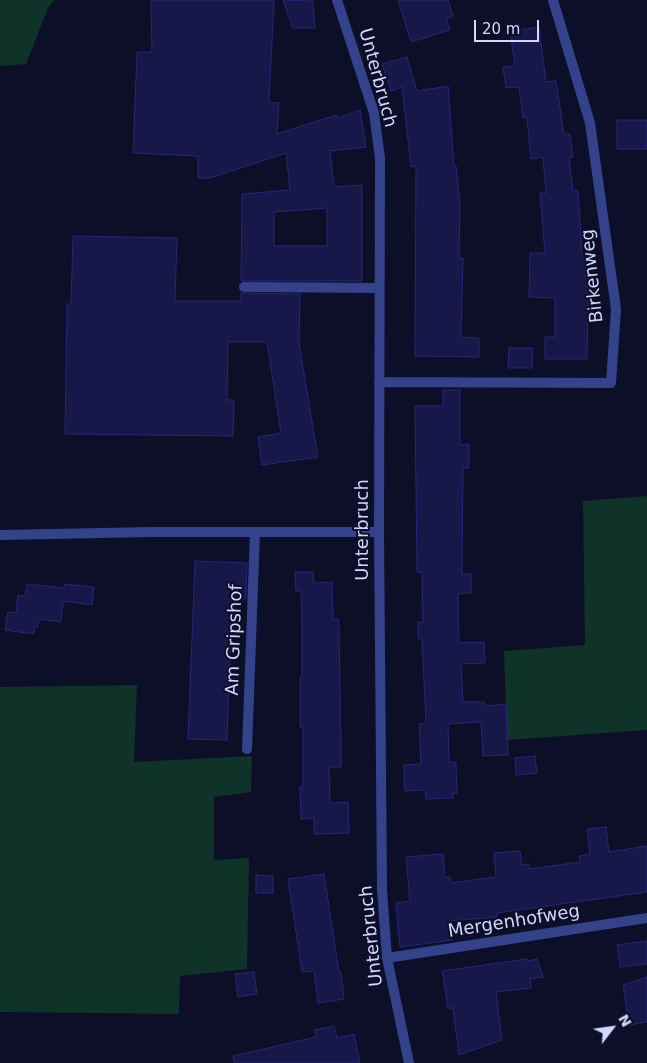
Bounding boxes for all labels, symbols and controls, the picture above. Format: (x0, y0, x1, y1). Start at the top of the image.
scale bar (477, 10, 542, 42)
text: 20 m (482, 20, 520, 38)
street label: Unterbruch (353, 26, 401, 130)
street label: Birkenweg (577, 228, 609, 324)
street label: Unterbruch (352, 479, 374, 581)
street label: Am Gripshof (222, 584, 248, 696)
street label: Unterbruch (356, 884, 388, 988)
street label: Mergenhofweg (447, 901, 581, 943)
north arrow (587, 1003, 637, 1053)
text: N (615, 1011, 635, 1030)

